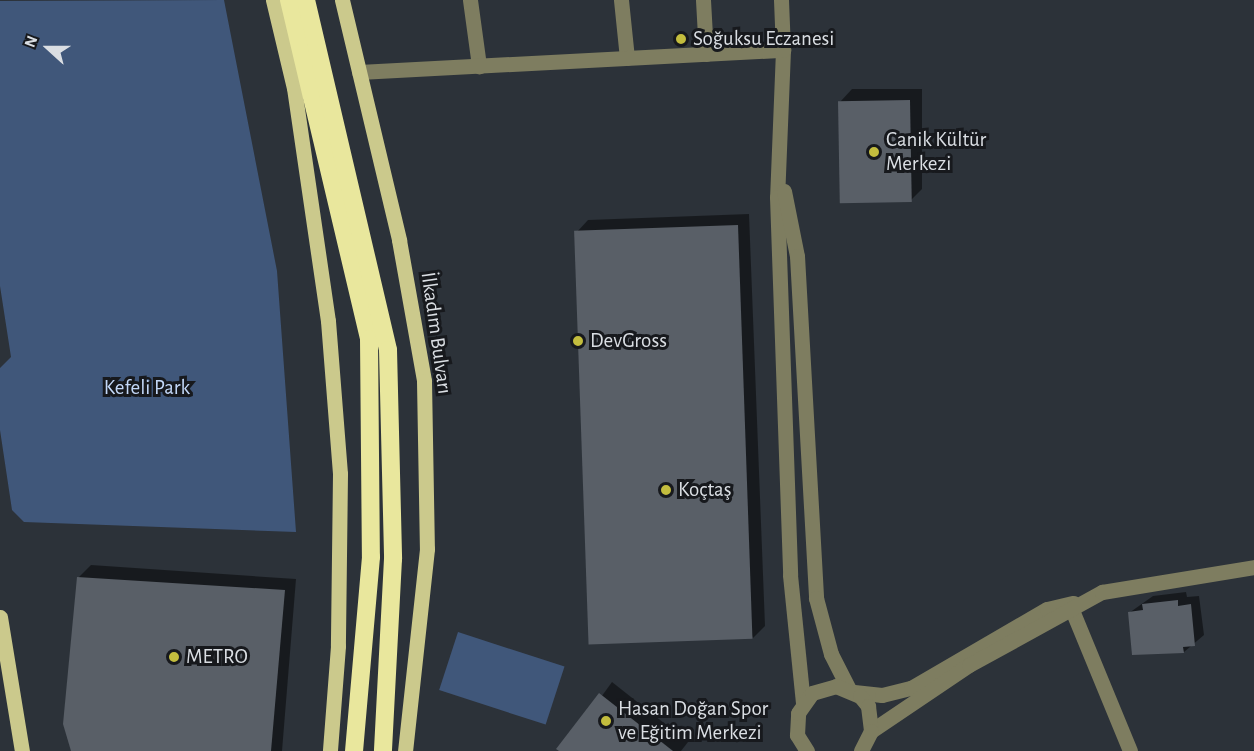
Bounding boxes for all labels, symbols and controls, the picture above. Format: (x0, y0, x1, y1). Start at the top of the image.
north arrow (18, 18, 78, 78)
place label: Soğuksu Eczanesi (693, 26, 834, 52)
marker: Soğuksu Eczanesi (674, 32, 688, 46)
text: N (22, 33, 41, 50)
place label: Canik Kültür Merkezi (886, 127, 986, 177)
marker: Canik Kültür Merkezi (867, 145, 881, 159)
street label: İlkadım Bulvarı (415, 270, 457, 396)
place label: DevGross (590, 328, 667, 354)
marker: DevGross (571, 334, 585, 348)
park label: Kefeli Park (104, 375, 190, 401)
place label: Koçtaş (678, 477, 732, 503)
marker: Koçtaş (659, 483, 673, 497)
place label: METRO (186, 644, 248, 670)
marker: METRO (167, 650, 181, 664)
place label: Hasan Doğan Spor ve Eğitim Merkezi (618, 696, 768, 746)
marker: Hasan Doğan Spor ve Eğitim Merkezi (599, 714, 613, 728)

